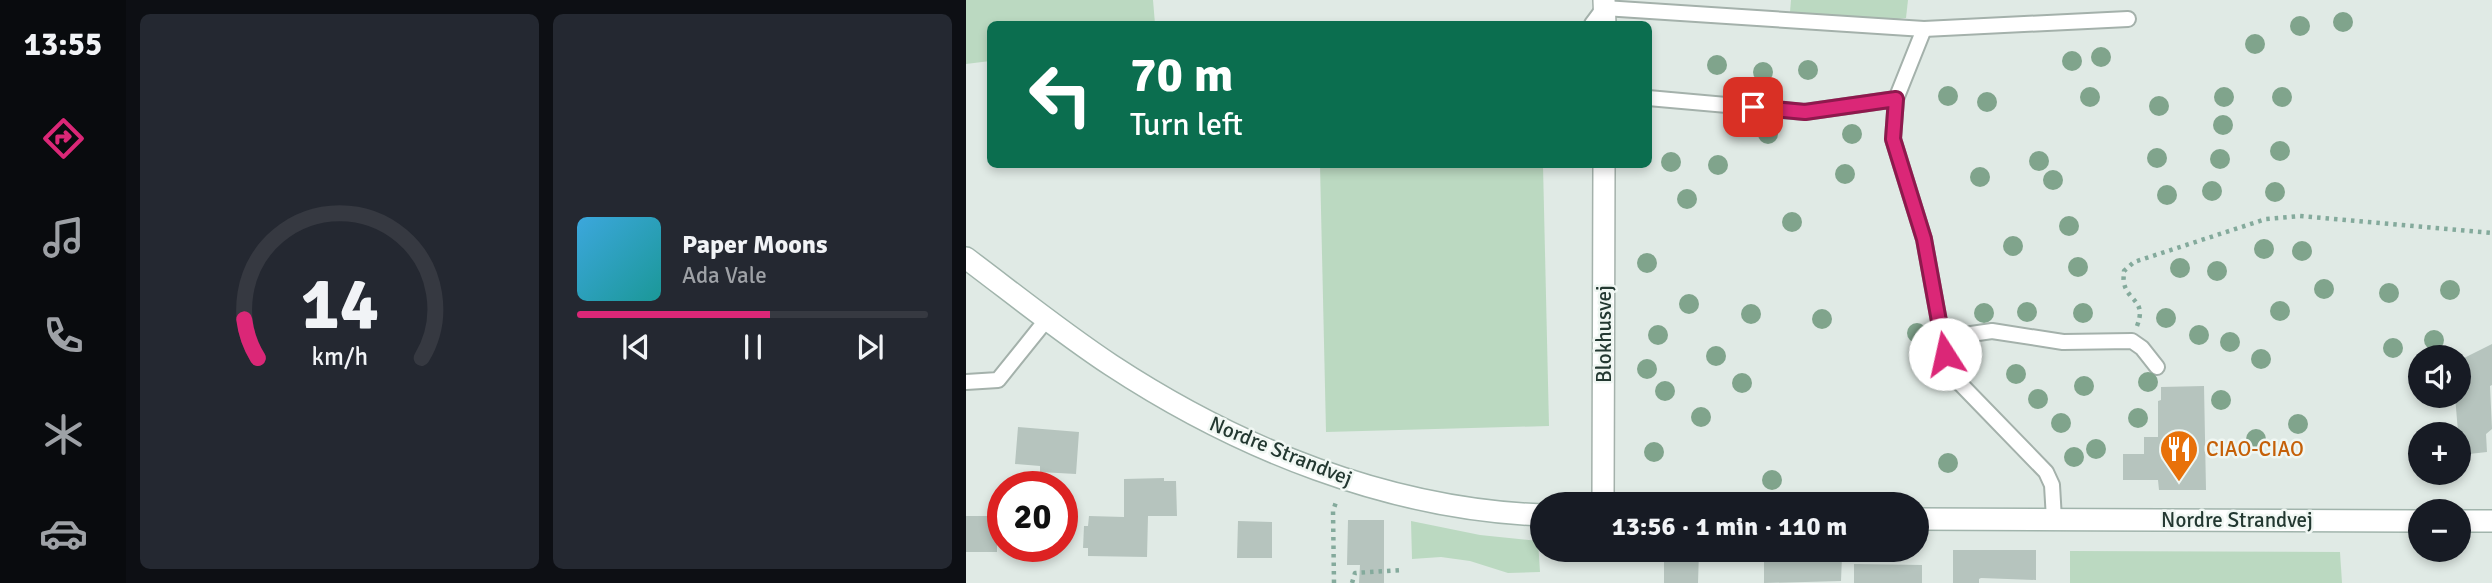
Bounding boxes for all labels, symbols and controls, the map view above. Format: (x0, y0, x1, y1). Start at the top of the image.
text: 13:55 (24, 25, 102, 64)
text: 70 m (1130, 45, 1233, 105)
icon: left (1015, 49, 1106, 140)
pin (1723, 77, 1783, 137)
icon: arrive (1734, 88, 1772, 126)
text: Turn left (1130, 105, 1243, 144)
icon: directions (39, 114, 88, 163)
icon: music (39, 213, 88, 262)
text: Paper Moons (682, 229, 828, 261)
text: 14 (300, 260, 379, 349)
text: Ada Vale (682, 261, 767, 290)
street label: Blokhusvej (1591, 285, 1617, 383)
icon: phone (39, 311, 88, 360)
position arrow (1908, 317, 1982, 391)
icon: previous (617, 328, 655, 366)
icon: pause (734, 328, 772, 366)
icon: next (851, 328, 889, 366)
text: km/h (311, 340, 368, 371)
map controls (2408, 345, 2471, 562)
button: sound (2408, 345, 2471, 408)
icon: climate (39, 410, 88, 459)
street label: Nordre Strandvej (1206, 411, 1356, 491)
button: + (2408, 422, 2471, 485)
restaurant icon: CIAO-CIAO (2158, 428, 2200, 483)
place label: CIAO-CIAO (2206, 436, 2304, 462)
speed limit sign: 20 (987, 471, 1078, 562)
button: − (2408, 499, 2471, 562)
street label: Nordre Strandvej (2161, 507, 2313, 533)
icon: car (39, 509, 88, 558)
text: 13:56 · 1 min · 110 m (1612, 511, 1847, 543)

